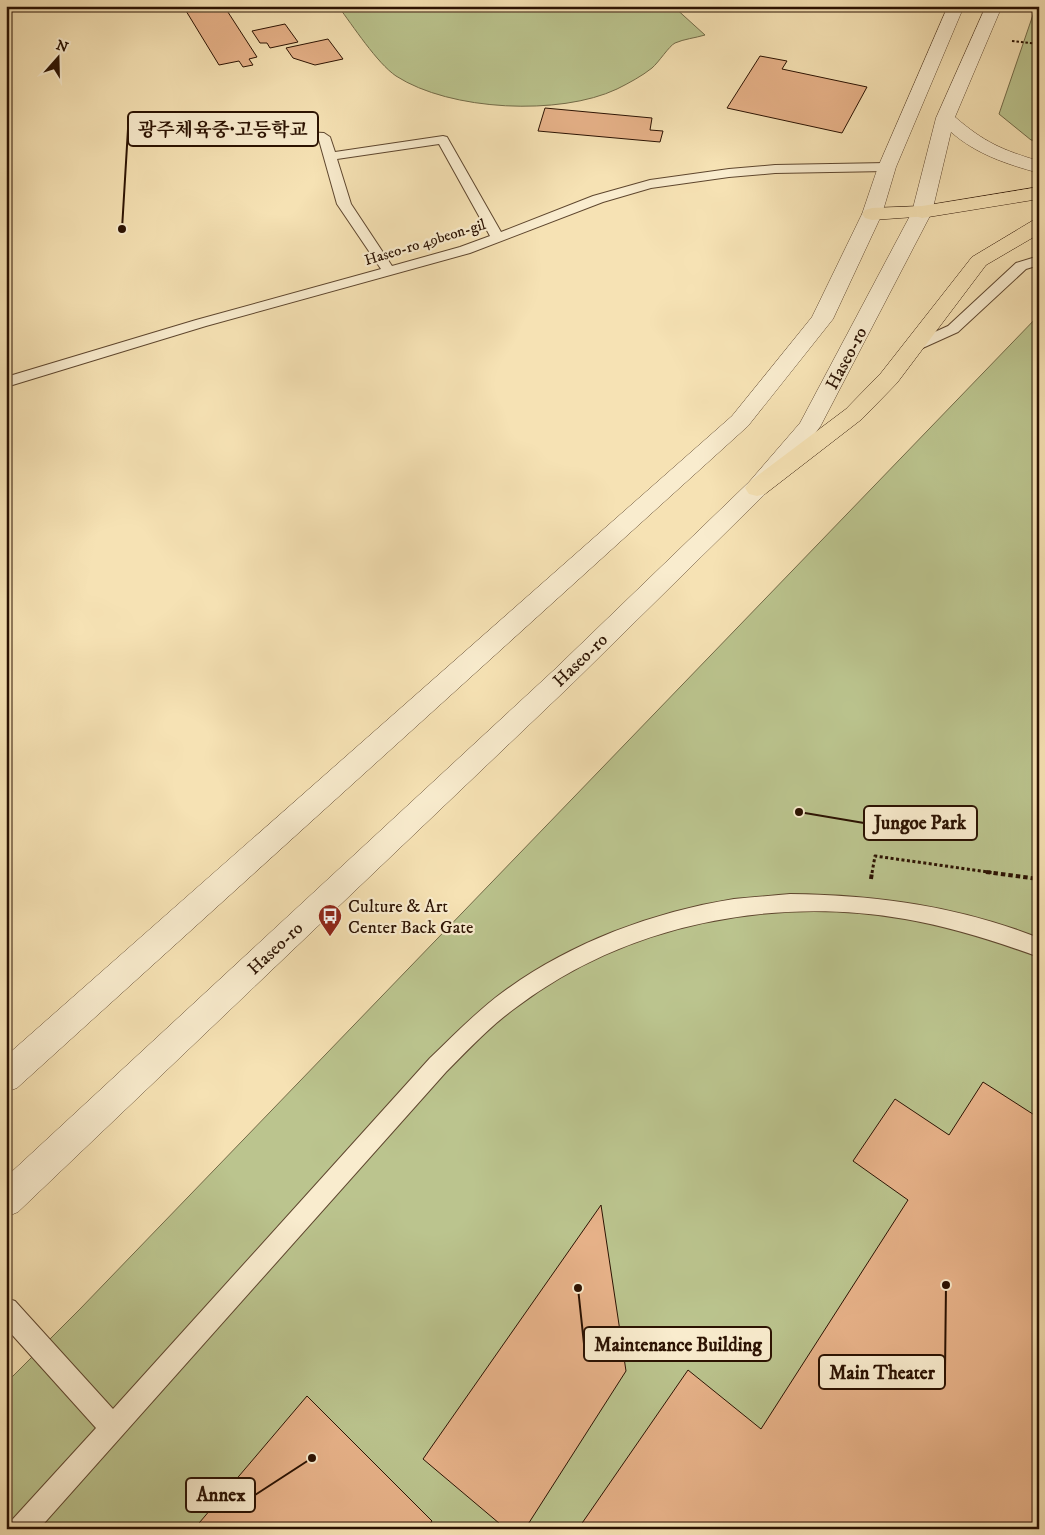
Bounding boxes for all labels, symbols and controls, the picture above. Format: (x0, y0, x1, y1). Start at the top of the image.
north arrow (32, 32, 82, 82)
text: N (54, 36, 71, 57)
callout: 광주체육중·고등학교 (128, 112, 318, 146)
text: 광주체육중·고등학교 (138, 119, 308, 142)
street label: Haseo-ro 49beon-gil (362, 215, 489, 270)
street label: Haseo-ro (821, 323, 873, 394)
street label: Haseo-ro (549, 629, 613, 692)
callout: Jungoe Park (864, 806, 977, 840)
text: Jungoe Park (872, 812, 967, 835)
place label: Culture & Art Center Back Gate (348, 896, 474, 939)
bus stop icon: Culture & Art Center Back Gate (317, 903, 343, 937)
street label: Haseo-ro (243, 917, 308, 980)
callout: Maintenance Building (584, 1327, 771, 1361)
text: Maintenance Building (594, 1334, 762, 1357)
callout: Main Theater (819, 1355, 945, 1389)
text: Main Theater (829, 1362, 936, 1385)
callout: Annex (186, 1478, 255, 1512)
text: Annex (195, 1484, 246, 1507)

